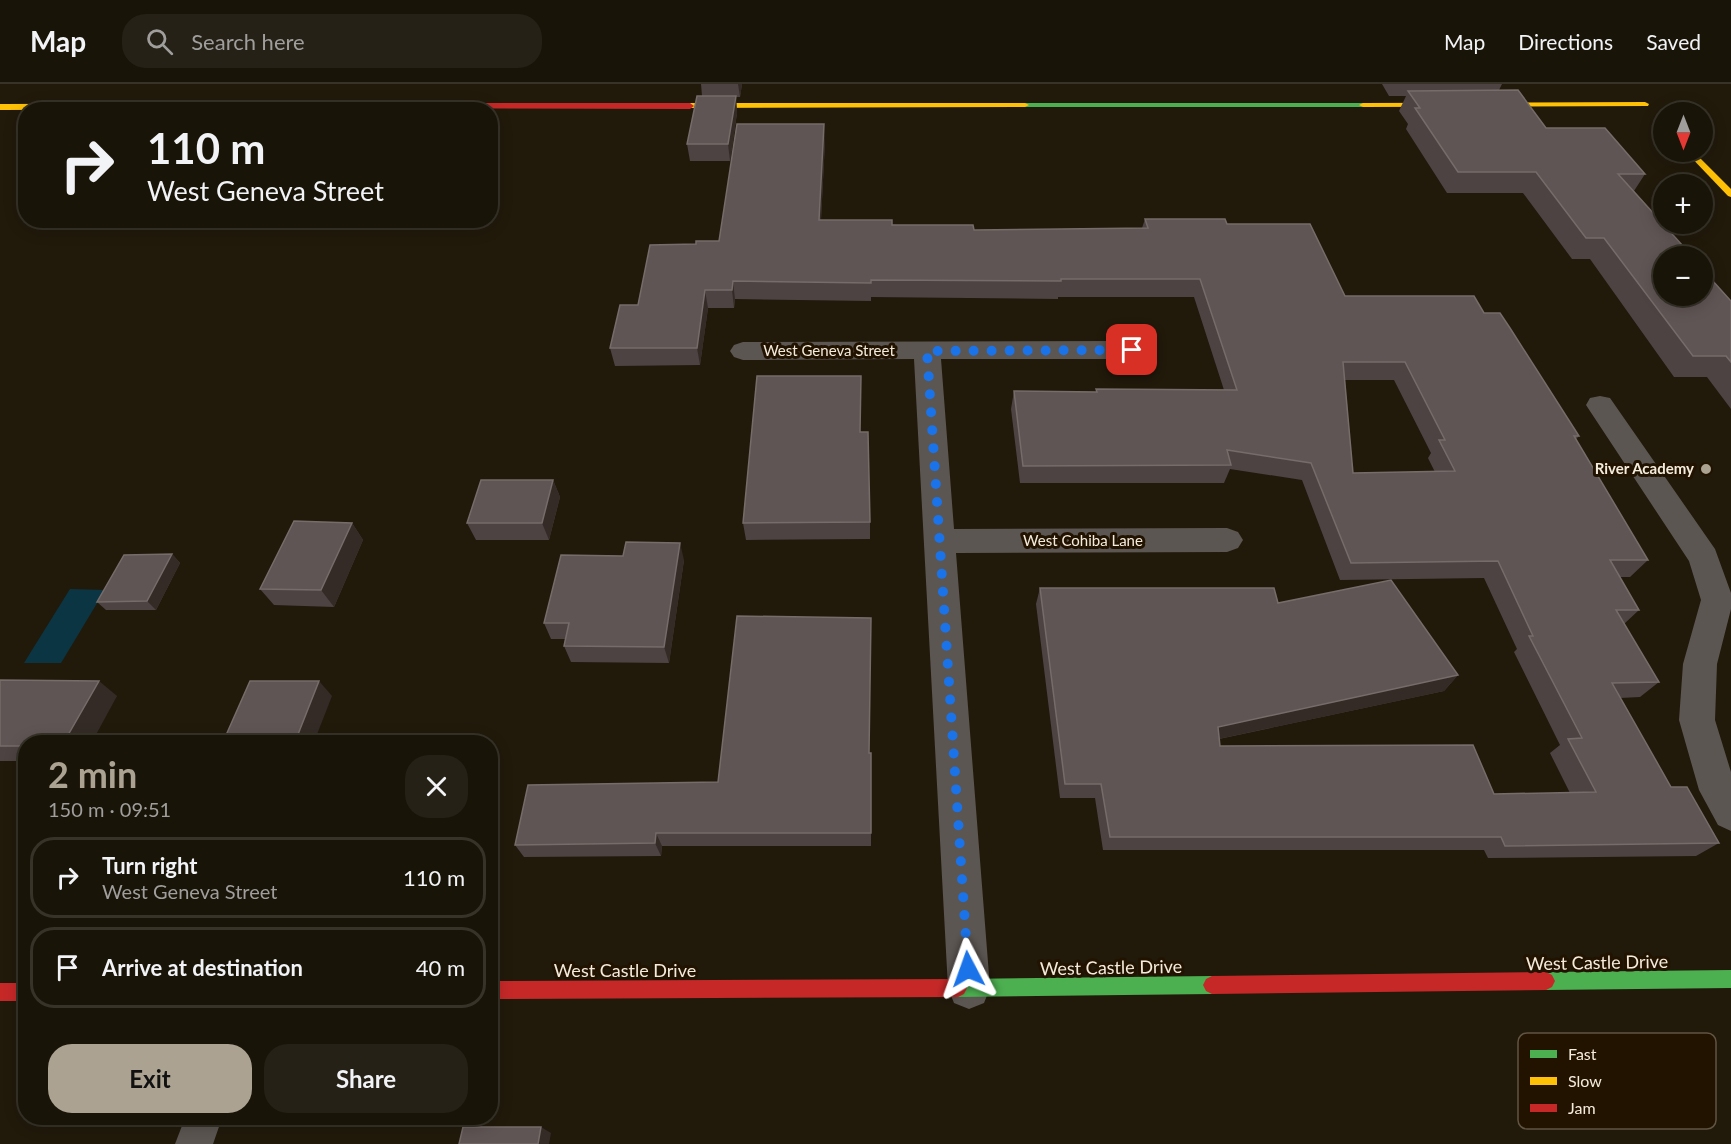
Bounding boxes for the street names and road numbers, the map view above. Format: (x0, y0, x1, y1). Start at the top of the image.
street label: West Geneva Street (763, 341, 895, 359)
street label: West Cohiba Lane (1023, 531, 1143, 549)
street label: West Castle Drive (1526, 950, 1668, 974)
street label: West Castle Drive (1040, 955, 1182, 979)
street label: West Castle Drive (554, 959, 696, 981)

